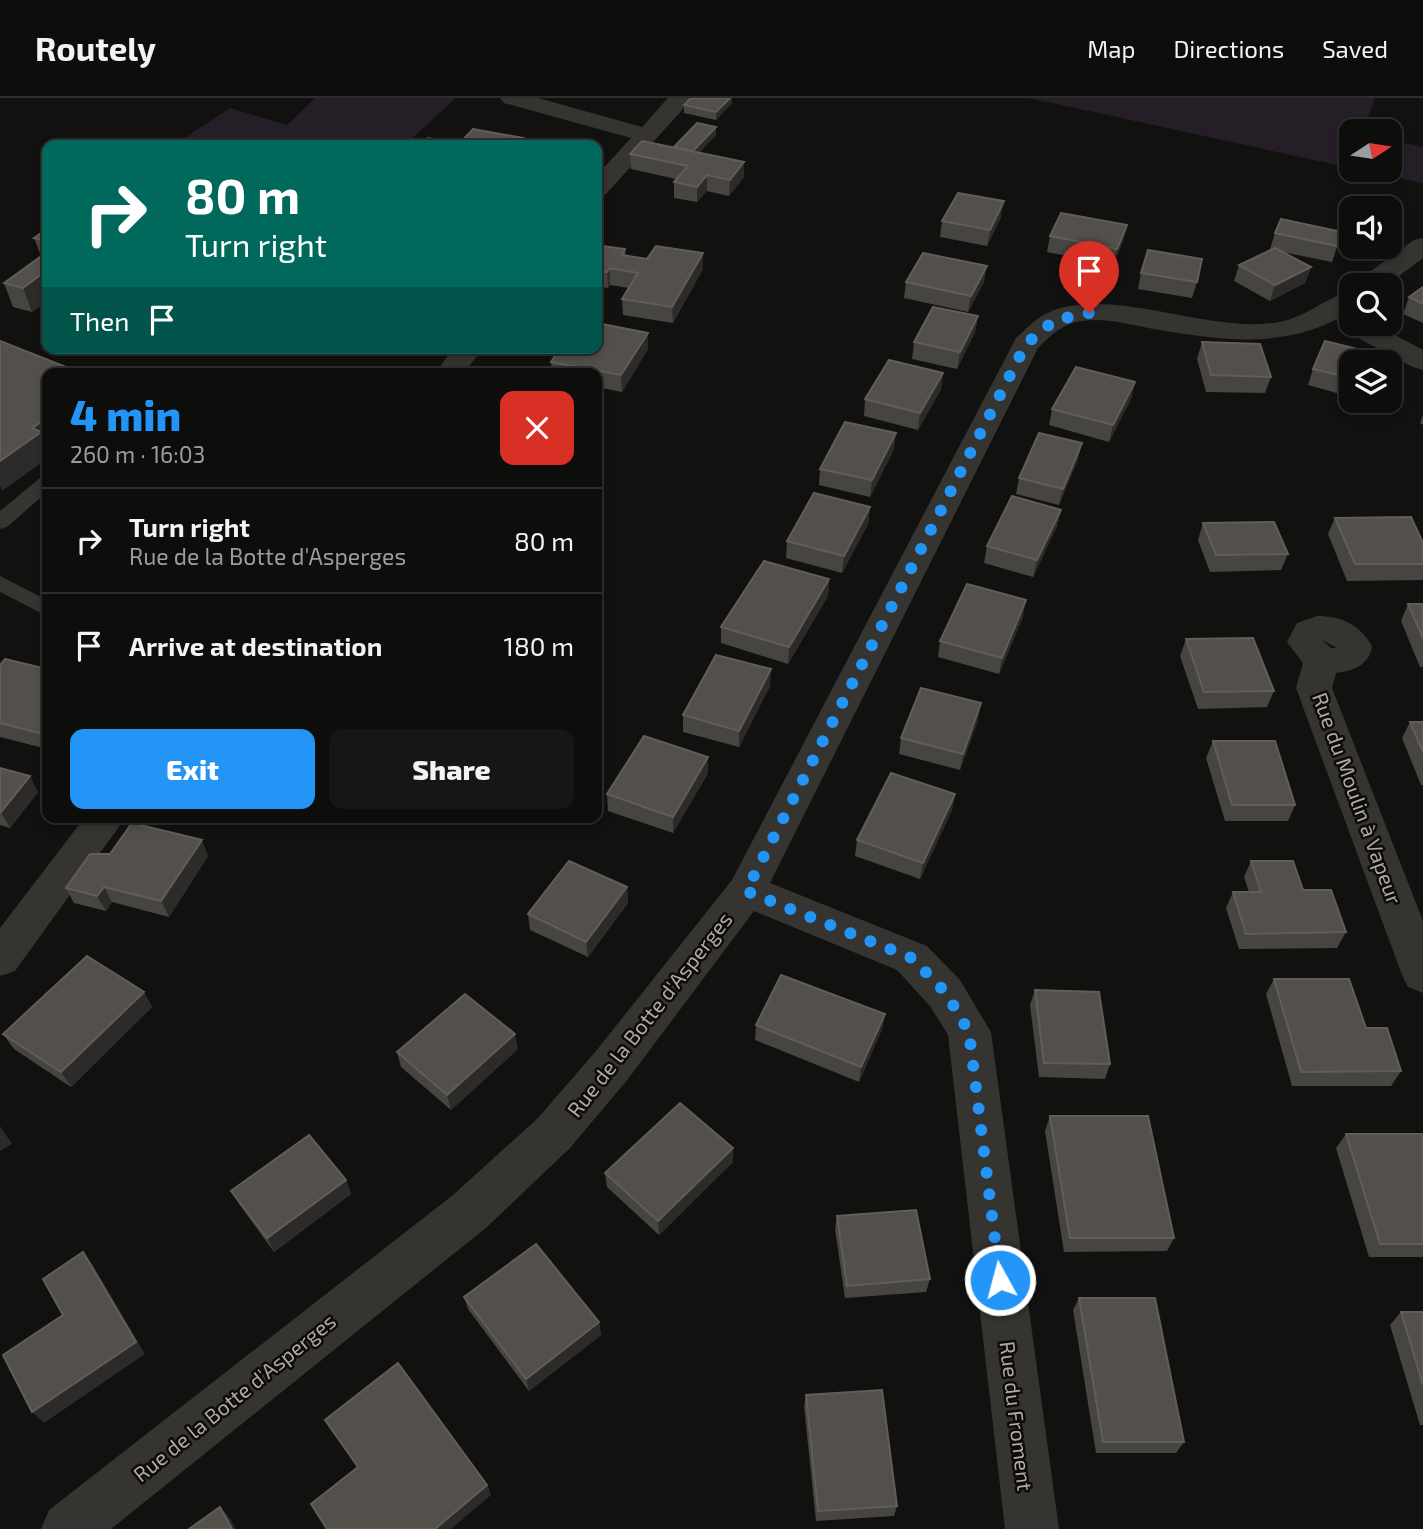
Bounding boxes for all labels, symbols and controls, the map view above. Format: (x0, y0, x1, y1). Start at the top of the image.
text: Routely (35, 28, 156, 68)
text: Map (1087, 34, 1135, 63)
text: Directions (1173, 34, 1284, 63)
text: Saved (1322, 34, 1388, 63)
north arrow (1339, 119, 1402, 182)
map controls (1339, 119, 1402, 413)
text: 80 m (185, 165, 300, 224)
icon: right (70, 168, 161, 259)
button: sound (1339, 196, 1402, 259)
text: Turn right (185, 225, 327, 263)
pin (1059, 241, 1119, 313)
icon: arrive (1070, 252, 1108, 290)
button: search (1339, 273, 1402, 336)
icon: arrive (143, 301, 181, 339)
text: Then (70, 305, 129, 336)
button: layers (1339, 350, 1402, 413)
text: 4 min (70, 389, 181, 439)
button: close (500, 391, 574, 465)
text: 260 m · 16:03 (70, 440, 205, 468)
text: Turn right (129, 511, 250, 542)
icon: right (70, 522, 108, 560)
text: 80 m (514, 525, 574, 556)
text: Rue de la Botte d'Asperges (129, 542, 406, 570)
icon: arrive (70, 627, 108, 665)
text: Arrive at destination (129, 630, 382, 661)
text: 180 m (504, 630, 574, 661)
street label: Rue du Moulin à Vapeur (1308, 689, 1408, 908)
button: Exit (70, 729, 315, 809)
button: Share (329, 729, 574, 809)
street label: Rue de la Botte d'Asperges (561, 907, 737, 1121)
position arrow (963, 1243, 1037, 1317)
street label: Rue de la Botte d'Asperges (128, 1308, 340, 1486)
street label: Rue du Froment (995, 1340, 1039, 1492)

